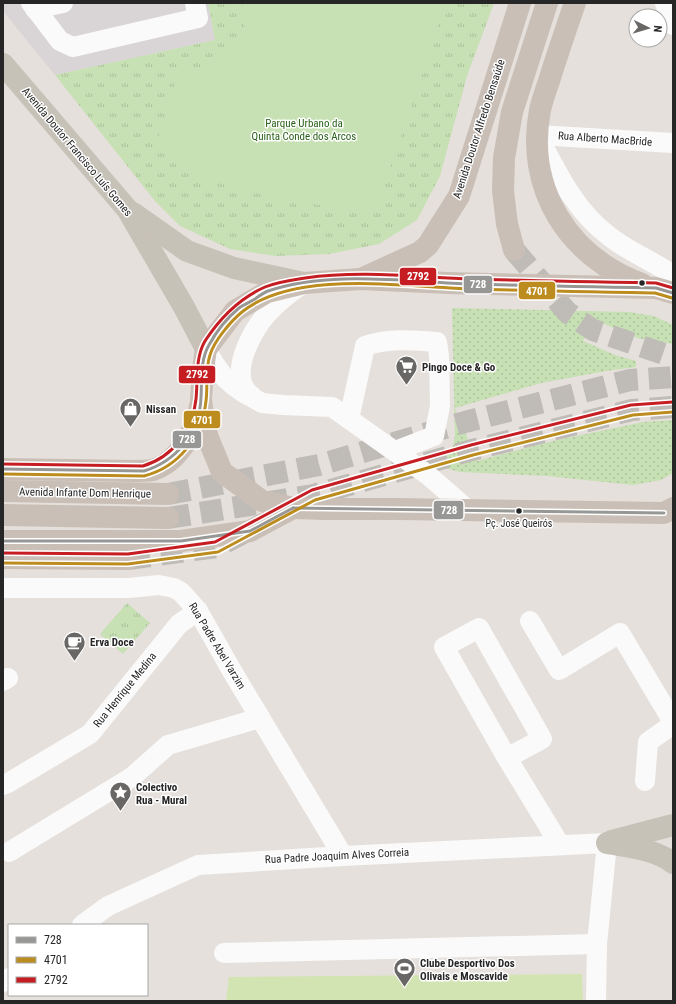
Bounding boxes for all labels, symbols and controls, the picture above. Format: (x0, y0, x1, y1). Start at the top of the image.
north arrow (628, 8, 668, 48)
text: N (651, 25, 664, 33)
street label: Avenida Doutor Alfredo Bensaúde (450, 58, 508, 200)
street label: Avenida Doutor Francisco Luís Gomes (19, 85, 135, 219)
park label: Parque Urbano da Quinta Conde dos Arcos (252, 117, 356, 143)
street label: Rua Alberto MacBride (557, 129, 653, 149)
line badge: 2792 (399, 267, 437, 286)
text: 2792 (407, 270, 430, 283)
line badge: 728 (463, 275, 493, 294)
text: 728 (470, 278, 487, 291)
unlabelled marker (637, 278, 647, 288)
line badge: 4701 (518, 281, 556, 300)
text: 4701 (526, 285, 548, 298)
supermarket icon: Pingo Doce & Go (394, 354, 420, 387)
place label: Pingo Doce & Go (422, 361, 496, 374)
line badge: 2792 (178, 365, 216, 384)
text: 2792 (186, 368, 209, 381)
shop icon: Nissan (117, 396, 143, 429)
place label: Nissan (146, 403, 176, 416)
line badge: 4701 (183, 410, 221, 429)
text: 4701 (191, 414, 213, 427)
line badge: 728 (172, 430, 202, 449)
text: 728 (179, 433, 196, 446)
street label: Avenida Infante Dom Henrique (19, 485, 151, 501)
line badge: 728 (433, 500, 464, 520)
text: 728 (441, 504, 458, 517)
marker: Pç. José Queirós (514, 506, 524, 516)
place label: Pç. José Queirós (486, 518, 553, 529)
street label: Rua Padre Abel Varzim (186, 600, 248, 692)
cafe icon: Erva Doce (62, 629, 88, 662)
place label: Erva Doce (90, 636, 134, 649)
street label: Rua Henrique Medina (91, 650, 159, 730)
place icon: Colectivo Rua - Mural (108, 780, 134, 813)
place label: Colectivo Rua - Mural (136, 781, 187, 807)
street label: Rua Padre Joaquim Alves Correia (265, 846, 409, 866)
legend (8, 924, 148, 996)
text: 728 (44, 933, 62, 947)
text: 4701 (44, 953, 68, 967)
sports icon: Clube Desportivo Dos Olivais e Moscavide (392, 956, 418, 989)
place label: Clube Desportivo Dos Olivais e Moscavide (420, 957, 515, 983)
text: 2792 (44, 973, 68, 987)

